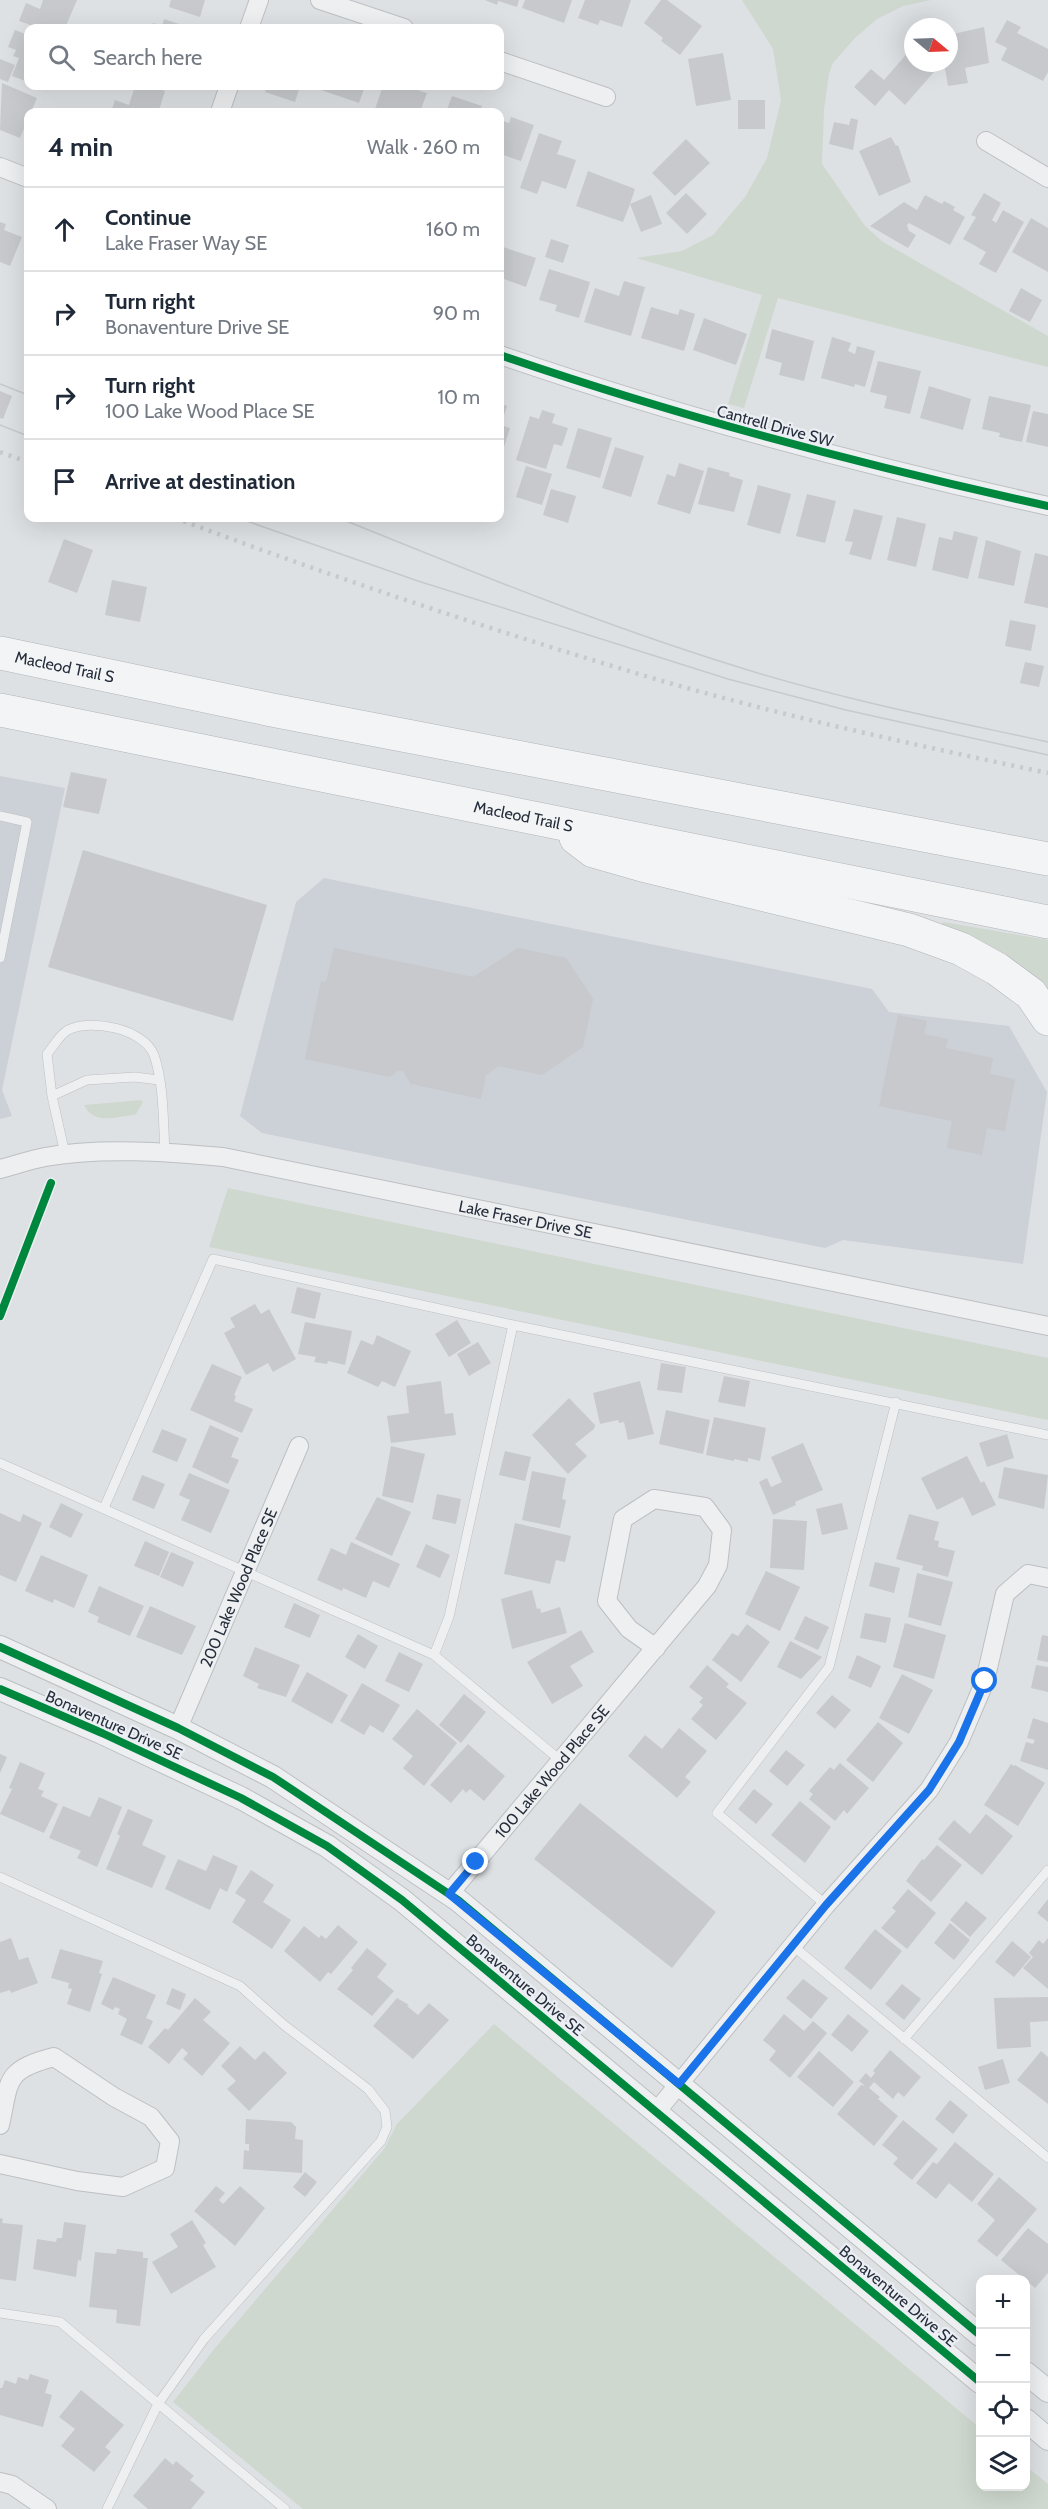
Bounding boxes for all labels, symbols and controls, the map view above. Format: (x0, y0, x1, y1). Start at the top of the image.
north arrow (904, 18, 958, 72)
search box (24, 24, 504, 90)
icon: search (45, 41, 78, 74)
text: Search here (93, 44, 202, 71)
text: 4 min (48, 131, 113, 163)
text: Walk · 260 m (367, 135, 480, 159)
text: Continue (105, 204, 191, 231)
icon: ahead (48, 213, 81, 246)
text: 160 m (426, 217, 480, 241)
text: Lake Fraser Way SE (105, 231, 267, 255)
text: Turn right (105, 288, 195, 315)
icon: right (48, 297, 81, 330)
text: 90 m (433, 301, 480, 325)
text: Bonaventure Drive SE (105, 315, 289, 339)
text: Turn right (105, 372, 195, 399)
icon: right (48, 381, 81, 414)
text: 10 m (437, 385, 480, 409)
text: 100 Lake Wood Place SE (105, 399, 315, 423)
street label: Cantrell Drive SW (715, 401, 836, 451)
icon: arrive (48, 465, 81, 498)
text: Arrive at destination (105, 468, 295, 495)
street label: Macleod Trail S (13, 647, 116, 686)
street label: Macleod Trail S (472, 797, 575, 835)
street label: Lake Fraser Drive SE (457, 1196, 594, 1242)
street label: 200 Lake Wood Place SE (196, 1505, 281, 1670)
route start (971, 1667, 997, 1693)
street label: Bonaventure Drive SE (43, 1686, 185, 1764)
street label: 100 Lake Wood Place SE (491, 1701, 613, 1842)
route end (462, 1848, 488, 1874)
street label: Bonaventure Drive SE (462, 1930, 588, 2040)
street label: Bonaventure Drive SE (835, 2241, 961, 2351)
map controls (976, 2275, 1030, 2491)
button: + (976, 2275, 1030, 2329)
button: − (976, 2329, 1030, 2383)
button: locate (976, 2383, 1030, 2437)
button: layers (976, 2437, 1030, 2491)

